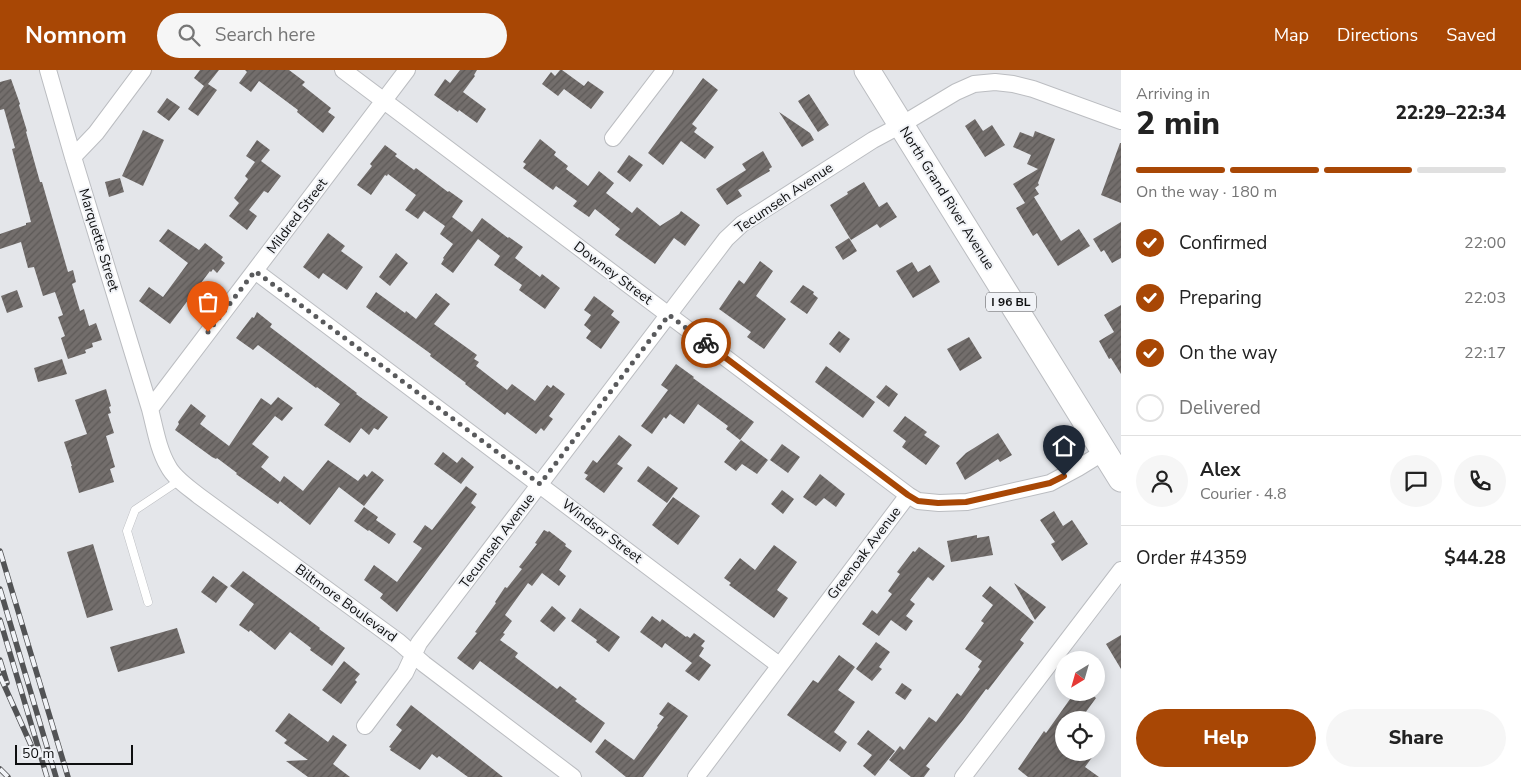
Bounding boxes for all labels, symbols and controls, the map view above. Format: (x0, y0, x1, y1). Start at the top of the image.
search box (157, 13, 507, 58)
text: Nomnom (25, 19, 127, 51)
icon: search (175, 21, 203, 49)
text: Search here (215, 22, 315, 48)
text: Map (1274, 23, 1309, 47)
text: Directions (1337, 23, 1418, 47)
text: Saved (1446, 23, 1496, 47)
text: Arriving in (1136, 83, 1210, 105)
text: 22:29–22:34 (1395, 100, 1506, 126)
text: 2 min (1136, 102, 1220, 145)
street label: North Grand River Avenue (895, 123, 999, 273)
street label: Tecumseh Avenue (731, 158, 837, 238)
street label: Mildred Street (262, 174, 332, 258)
text: On the way · 180 m (1136, 181, 1277, 203)
street label: Marquette Street (74, 186, 124, 294)
icon: check (1136, 229, 1164, 257)
text: Confirmed (1179, 230, 1267, 256)
text: 22:00 (1464, 232, 1506, 254)
street label: Downey Street (570, 237, 656, 309)
pin (187, 281, 229, 332)
icon: check (1136, 284, 1164, 312)
text: Preparing (1179, 285, 1262, 311)
text: 22:03 (1464, 287, 1506, 309)
icon: bag (194, 288, 222, 316)
road number: I 96 BL (986, 292, 1036, 312)
courier (681, 318, 731, 368)
icon: bike (692, 329, 720, 357)
icon: check (1136, 339, 1164, 367)
text: On the way (1179, 340, 1277, 366)
text: 22:17 (1464, 342, 1506, 364)
text: Delivered (1179, 395, 1261, 421)
pin (1043, 425, 1085, 476)
icon: home (1050, 432, 1078, 460)
button: person (1136, 455, 1188, 507)
button: chat (1390, 455, 1442, 507)
button: phone (1454, 455, 1506, 507)
text: Alex (1200, 457, 1241, 483)
text: Courier · 4.8 (1200, 483, 1286, 505)
street label: Tecumseh Avenue (455, 490, 539, 592)
street label: Windsor Street (558, 494, 646, 568)
street label: Greenoak Avenue (823, 503, 905, 603)
text: Order #4359 (1136, 545, 1247, 571)
text: $44.28 (1444, 545, 1506, 571)
street label: Biltmore Boulevard (291, 560, 401, 646)
north arrow (1055, 651, 1105, 701)
map controls (1055, 651, 1105, 761)
button: Help (1136, 709, 1316, 767)
button: Share (1326, 709, 1506, 767)
button: locate (1055, 711, 1105, 761)
scale bar (15, 742, 132, 765)
text: 50 m (22, 744, 54, 763)

